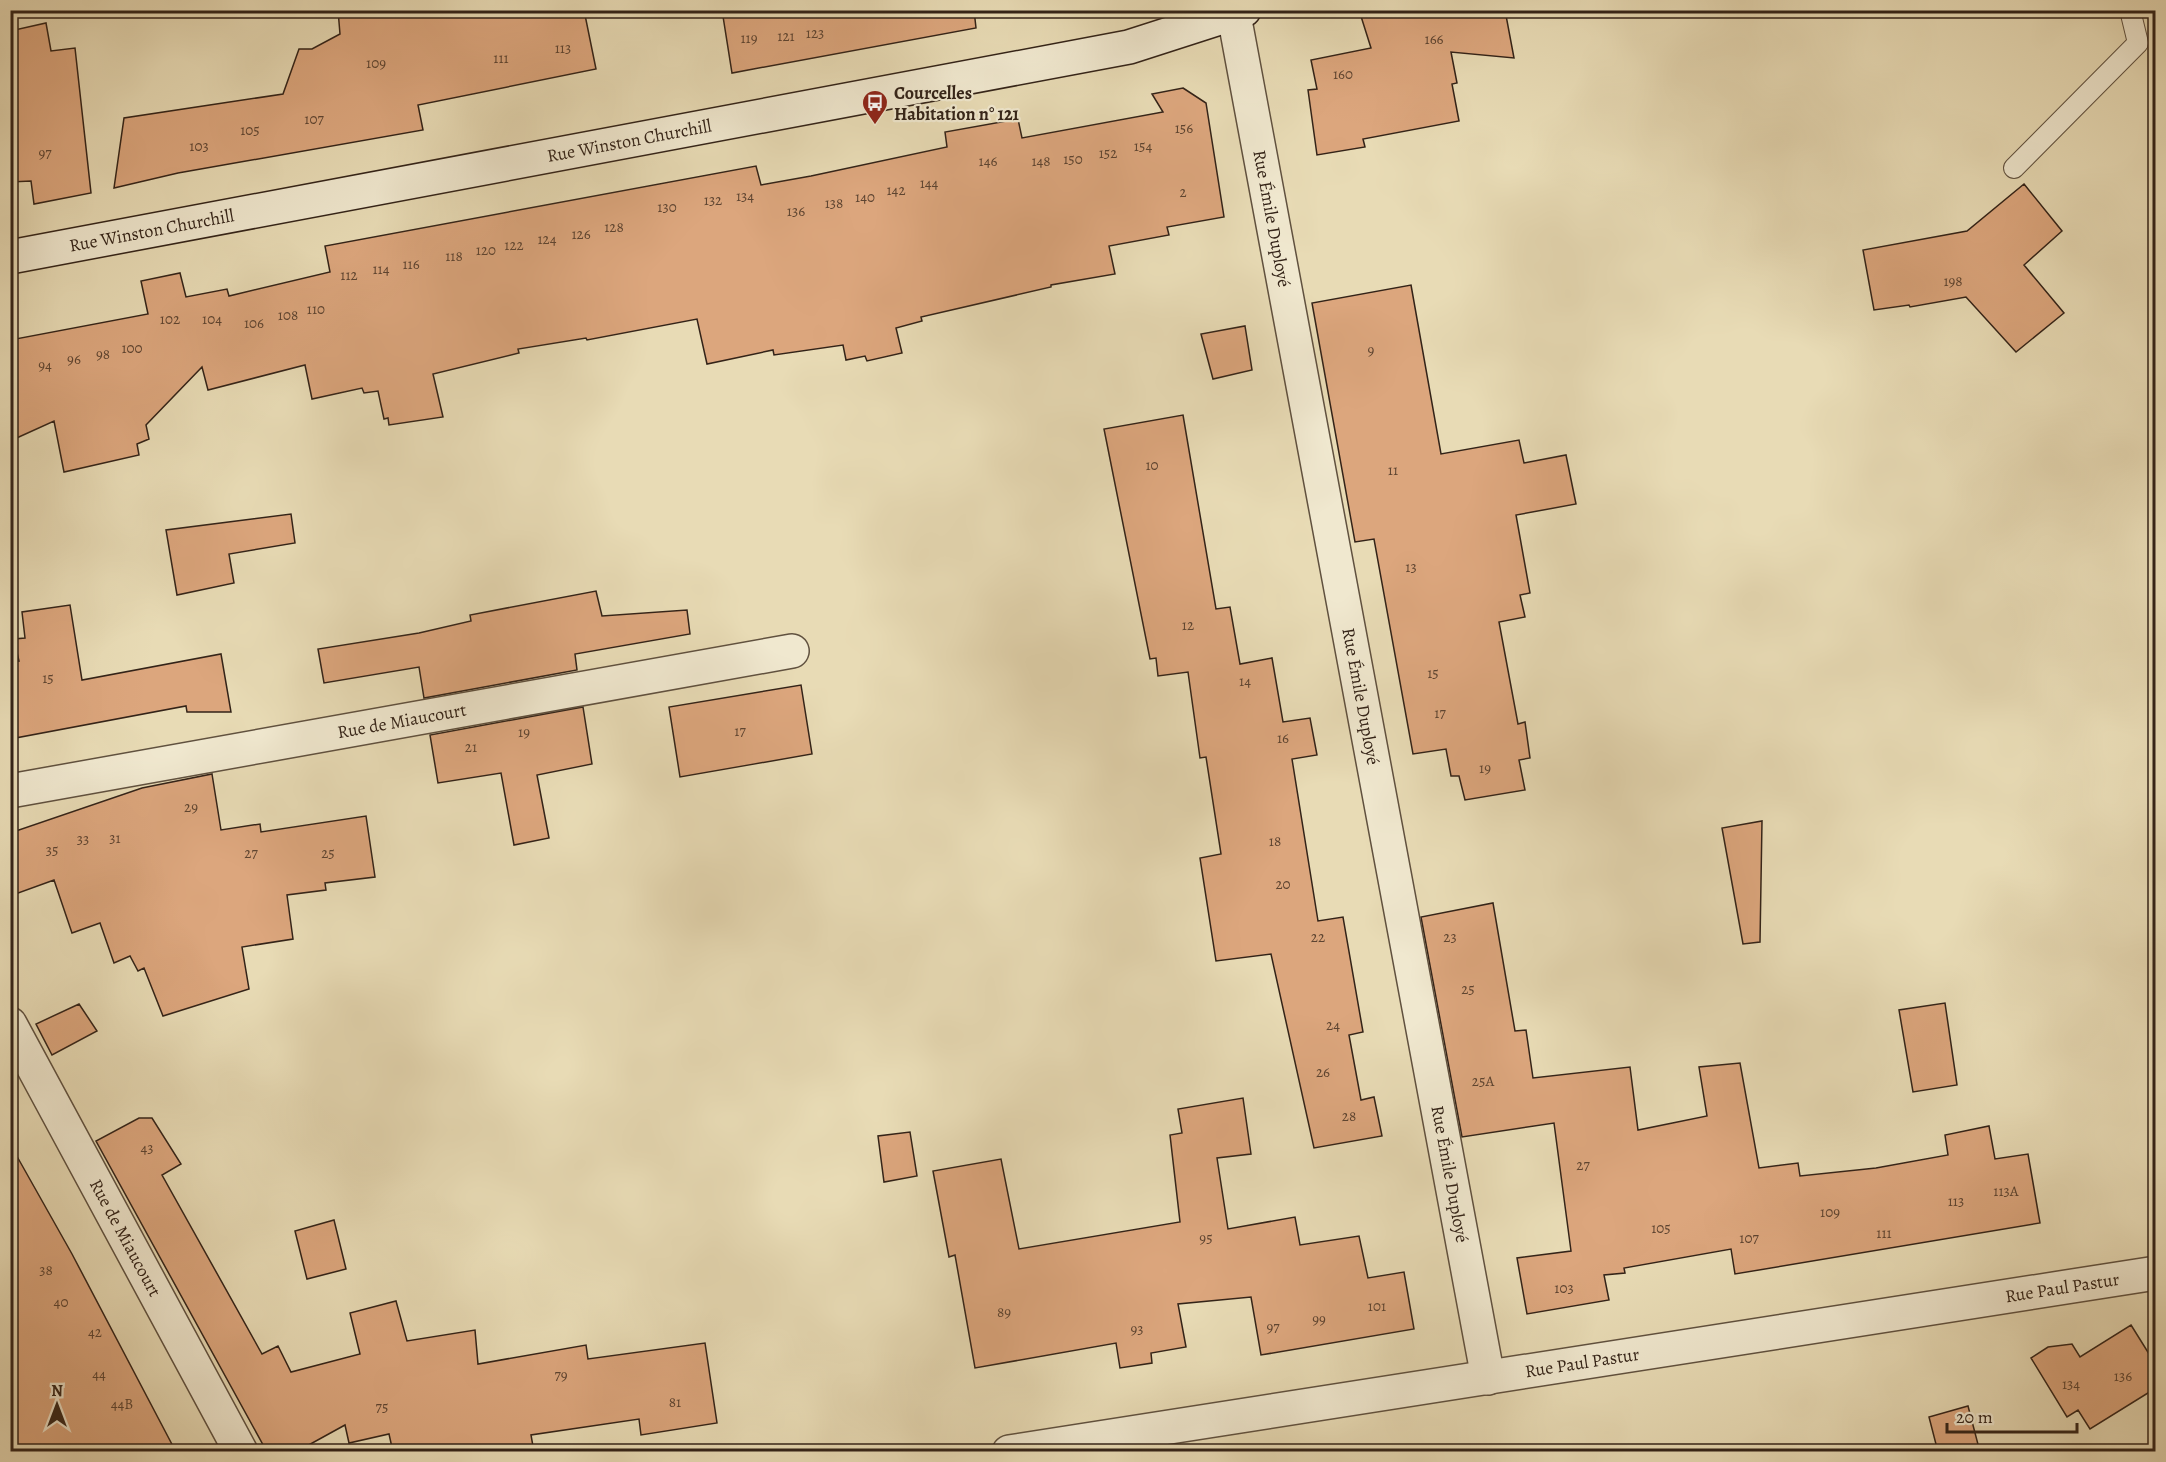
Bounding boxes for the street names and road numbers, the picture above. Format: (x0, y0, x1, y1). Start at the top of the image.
street label: Rue Winston Churchill (545, 113, 714, 168)
street label: Rue Émile Duployé (1247, 148, 1296, 289)
street label: Rue Winston Churchill (67, 203, 236, 258)
street label: Rue Émile Duployé (1336, 626, 1385, 767)
street label: Rue de Miaucourt (335, 698, 468, 744)
street label: Rue Émile Duployé (1425, 1104, 1475, 1245)
street label: Rue de Miaucourt (84, 1175, 167, 1301)
street label: Rue Paul Pastur (2003, 1267, 2121, 1308)
street label: Rue Paul Pastur (1523, 1342, 1641, 1383)

